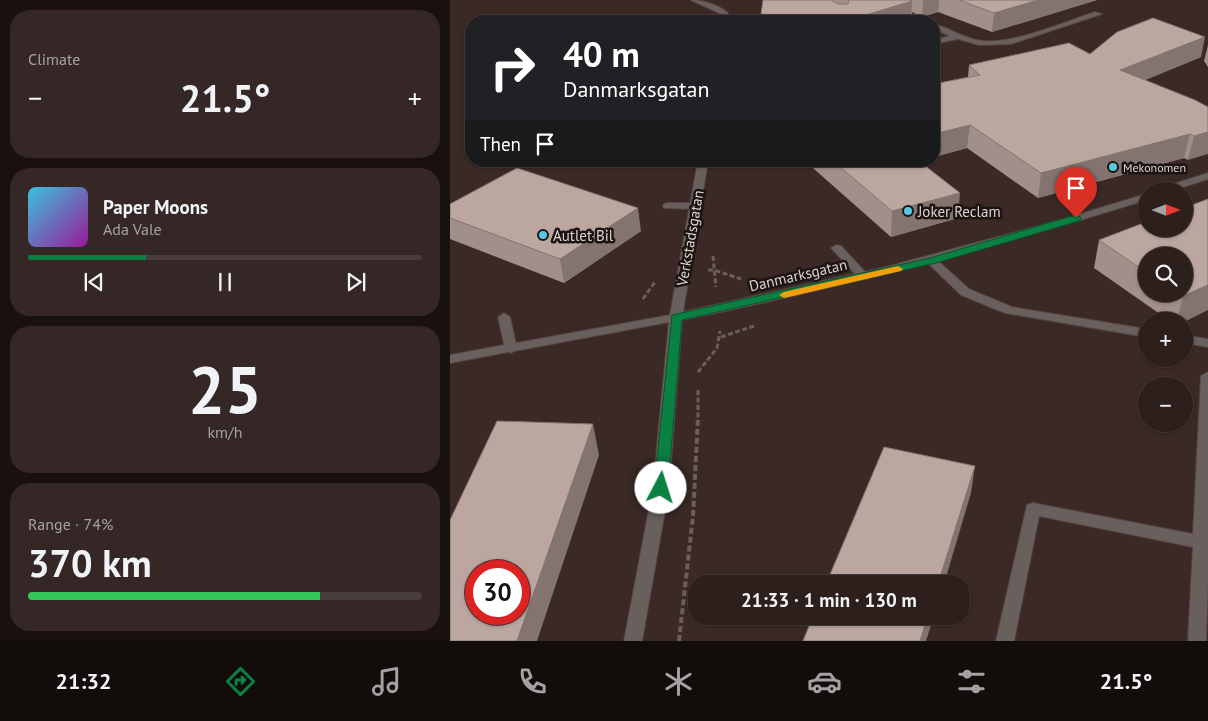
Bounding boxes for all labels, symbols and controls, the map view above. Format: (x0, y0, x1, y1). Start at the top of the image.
text: 40 m (563, 31, 640, 77)
icon: right (480, 35, 545, 100)
text: Climate (28, 49, 80, 69)
text: 21.5° (180, 73, 270, 122)
text: Danmarksgatan (563, 75, 710, 103)
text: − (28, 79, 42, 116)
text: + (408, 79, 422, 116)
icon: arrive (531, 130, 559, 158)
text: Then (480, 132, 521, 156)
place label: Mekonomen (1123, 160, 1186, 175)
marker: Mekonomen (1107, 161, 1119, 173)
pin (1055, 167, 1097, 218)
icon: arrive (1062, 174, 1090, 202)
north arrow (1138, 182, 1192, 238)
map controls (1138, 182, 1193, 432)
street label: Verkstadsgatan (672, 189, 708, 288)
text: Paper Moons (103, 195, 208, 219)
place label: Joker Reclam (917, 202, 1001, 221)
marker: Joker Reclam (902, 205, 914, 217)
text: Ada Vale (103, 219, 162, 239)
place label: Autlet Bil (553, 226, 614, 245)
marker: Autlet Bil (537, 229, 549, 241)
button: search (1138, 247, 1193, 302)
street label: Danmarksgatan (747, 255, 849, 295)
icon: previous (80, 268, 108, 296)
icon: pause (211, 268, 239, 296)
icon: next (342, 268, 370, 296)
button: + (1138, 312, 1193, 367)
text: 25 (188, 347, 262, 431)
button: − (1138, 377, 1193, 432)
text: km/h (207, 422, 243, 442)
position arrow (634, 461, 686, 513)
text: Range · 74% (28, 514, 113, 534)
text: 370 km (28, 538, 152, 587)
speed limit sign: 30 (465, 560, 530, 625)
text: 21:33 · 1 min · 130 m (741, 588, 917, 612)
icon: directions (223, 664, 258, 699)
icon: music (369, 664, 404, 699)
icon: phone (515, 664, 550, 699)
icon: climate (661, 664, 696, 699)
icon: car (807, 664, 842, 699)
icon: filters (954, 664, 989, 699)
text: 21:32 (56, 667, 111, 695)
text: 21.5° (1100, 667, 1152, 695)

